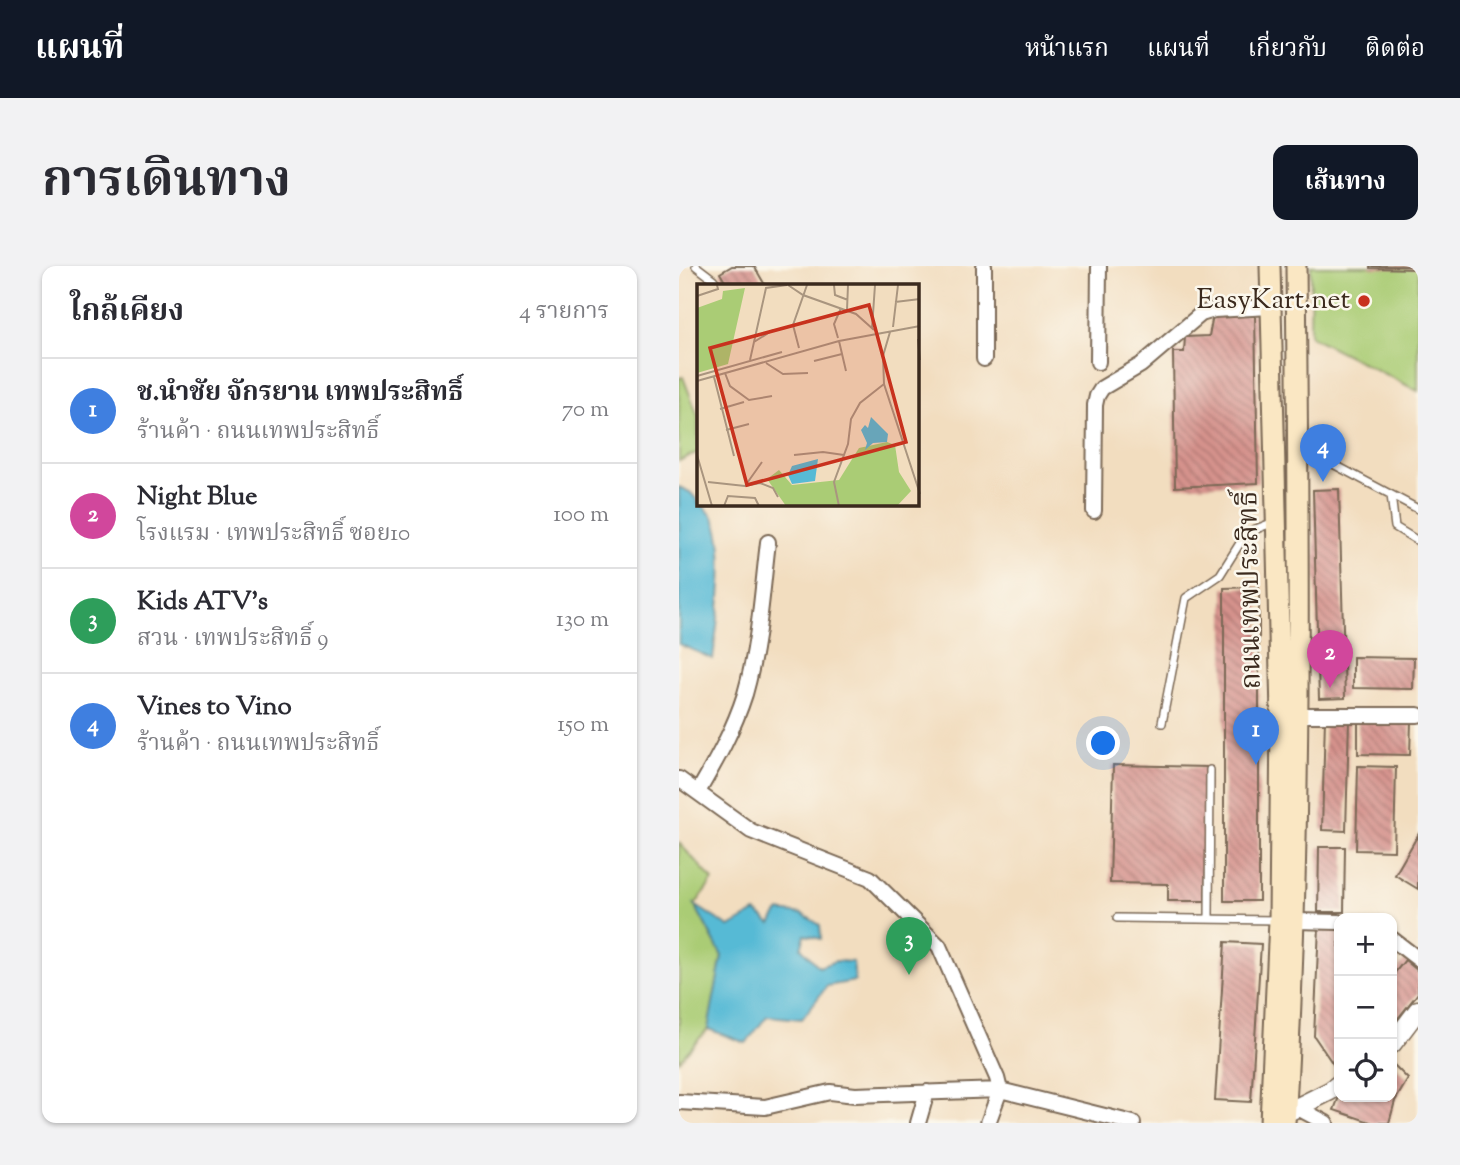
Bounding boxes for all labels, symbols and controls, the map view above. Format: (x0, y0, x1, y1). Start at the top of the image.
text: แผนที่ (35, 26, 124, 74)
text: หน้าแรก (1025, 33, 1109, 67)
text: แผนที่ (1147, 33, 1210, 67)
text: เกี่ยวกับ (1248, 33, 1327, 67)
text: ติดต่อ (1365, 33, 1425, 67)
button: เส้นทาง (1273, 145, 1418, 220)
text: การเดินทาง (42, 148, 291, 218)
place label: EasyKart.net (1197, 281, 1350, 321)
inset map (697, 284, 919, 506)
text: ใกล้เคียง (70, 291, 184, 334)
marker: EasyKart.net (1356, 293, 1372, 309)
text: 4 รายการ (519, 296, 609, 329)
text: ช.นำชัย จักรยาน เทพประสิทธิ์ (137, 375, 463, 412)
text: 1 (89, 394, 97, 427)
text: 70 m (562, 394, 609, 427)
text: ร้านค้า · ถนนเทพประสิทธิ์ (137, 416, 380, 449)
pin: 4 (1300, 424, 1346, 482)
text: Night Blue (137, 479, 257, 516)
street label: ถนนเทพประสิทธิ์ (1227, 488, 1273, 690)
text: 2 (88, 499, 98, 532)
text: 100 m (553, 499, 609, 532)
text: โรงแรม · เทพประสิทธิ์ ซอย10 (137, 518, 410, 551)
text: Kids ATV's (137, 584, 268, 621)
text: 3 (88, 604, 98, 637)
text: 130 m (556, 604, 609, 637)
text: สวน · เทพประสิทธิ์ 9 (137, 623, 329, 656)
pin: 2 (1307, 630, 1353, 688)
text: Vines to Vino (137, 689, 292, 726)
pin: 1 (1233, 707, 1279, 765)
text: 4 (87, 709, 99, 742)
text: 150 m (557, 709, 609, 742)
your location (1086, 726, 1120, 760)
text: ร้านค้า · ถนนเทพประสิทธิ์ (137, 728, 380, 761)
map controls (1334, 913, 1397, 1102)
button: + (1334, 913, 1397, 976)
pin: 3 (886, 917, 932, 975)
button: − (1334, 976, 1397, 1039)
button: locate (1334, 1039, 1397, 1102)

